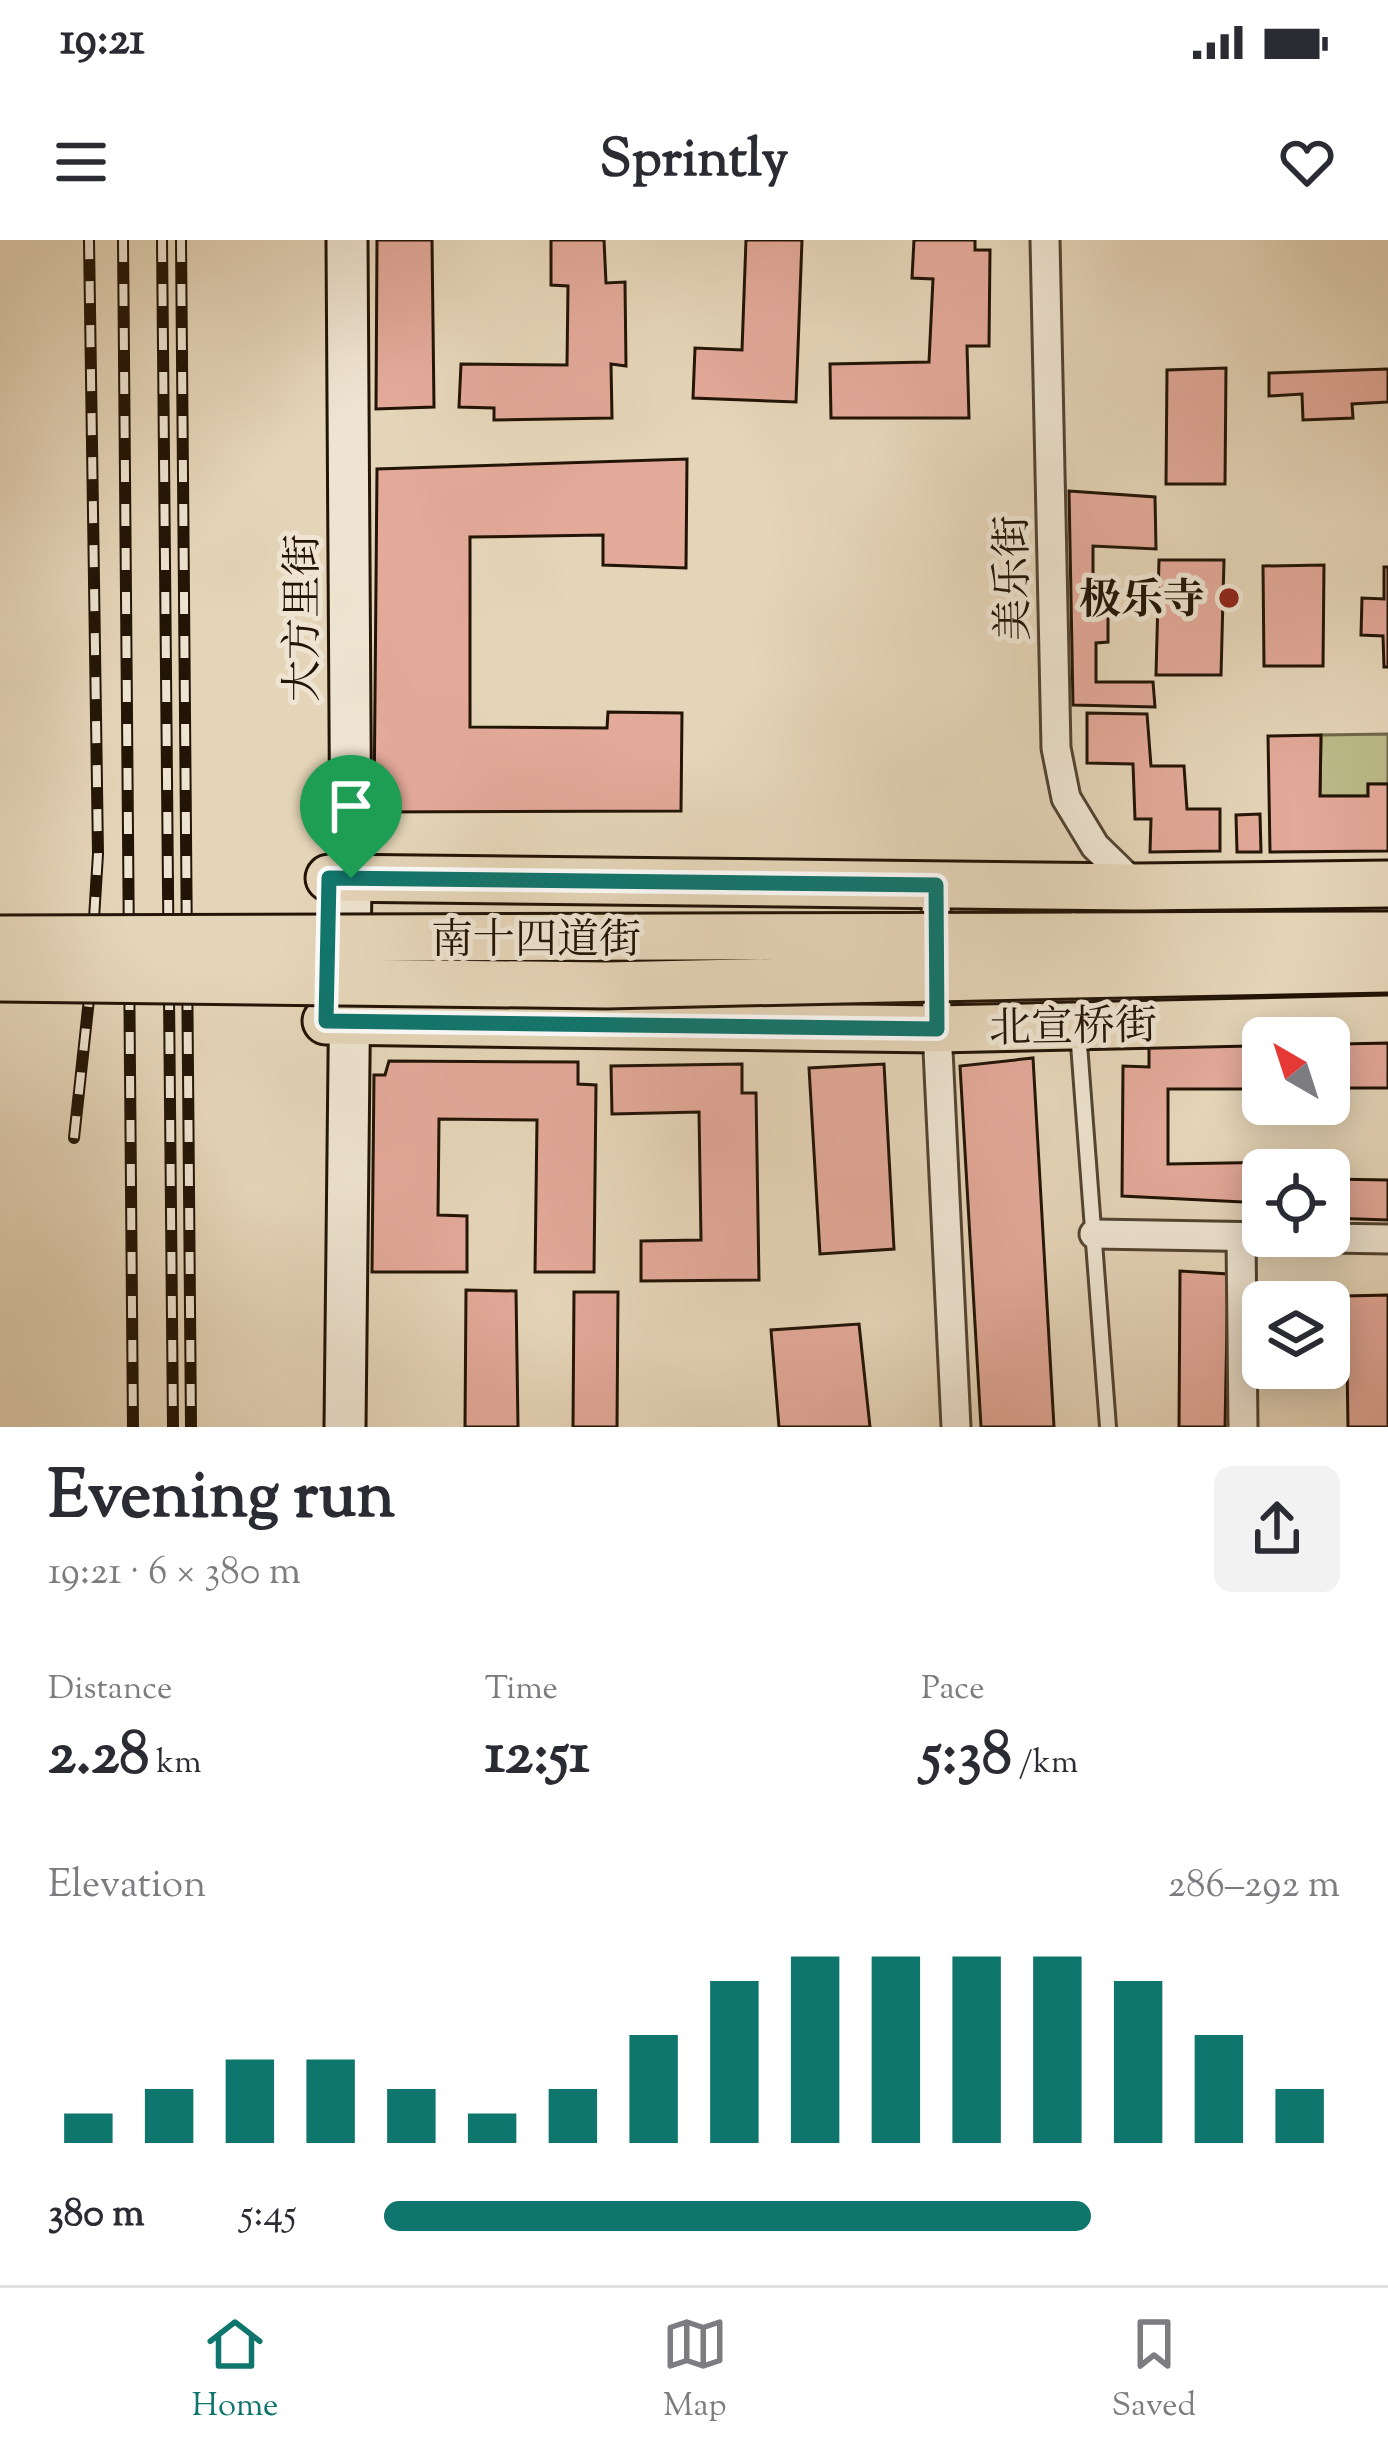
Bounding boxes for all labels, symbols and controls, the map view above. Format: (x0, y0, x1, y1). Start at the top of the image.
text: 19:21 (60, 10, 145, 75)
text: Sprintly (600, 123, 789, 201)
icon: menu (48, 129, 114, 195)
icon: heart (1274, 129, 1340, 195)
street label: 美乐街 (985, 514, 1047, 641)
street label: 大方里街 (276, 534, 336, 702)
place label: 极乐寺 (1079, 573, 1205, 633)
marker: 极乐寺 (1216, 585, 1242, 611)
pin (300, 755, 402, 878)
icon: arrive (318, 773, 384, 839)
street label: 南十四道街 (431, 913, 641, 973)
street label: 北宣桥街 (989, 999, 1158, 1061)
north arrow (1242, 1017, 1350, 1125)
map controls (1242, 1017, 1350, 1389)
button: locate (1242, 1149, 1350, 1257)
button: layers (1242, 1281, 1350, 1389)
text: Evening run (48, 1453, 395, 1548)
button: share (1214, 1466, 1340, 1592)
text: 19:21 · 6 × 380 m (48, 1546, 301, 1602)
text: Distance (48, 1666, 172, 1714)
text: Time (485, 1666, 558, 1714)
text: Pace (921, 1666, 985, 1714)
text: 2.28 (48, 1714, 149, 1801)
text: 12:51 (485, 1714, 590, 1801)
text: 5:38 (921, 1714, 1012, 1801)
text: km (149, 1740, 202, 1788)
text: /km (1012, 1740, 1078, 1788)
text: Elevation (48, 1859, 206, 1915)
text: 286–292 m (1168, 1859, 1340, 1915)
text: 380 m (48, 2188, 144, 2244)
text: 5:45 (240, 2188, 296, 2244)
tab: Home (192, 2311, 278, 2431)
tab: Map (662, 2311, 728, 2431)
tab: Saved (1111, 2311, 1196, 2431)

